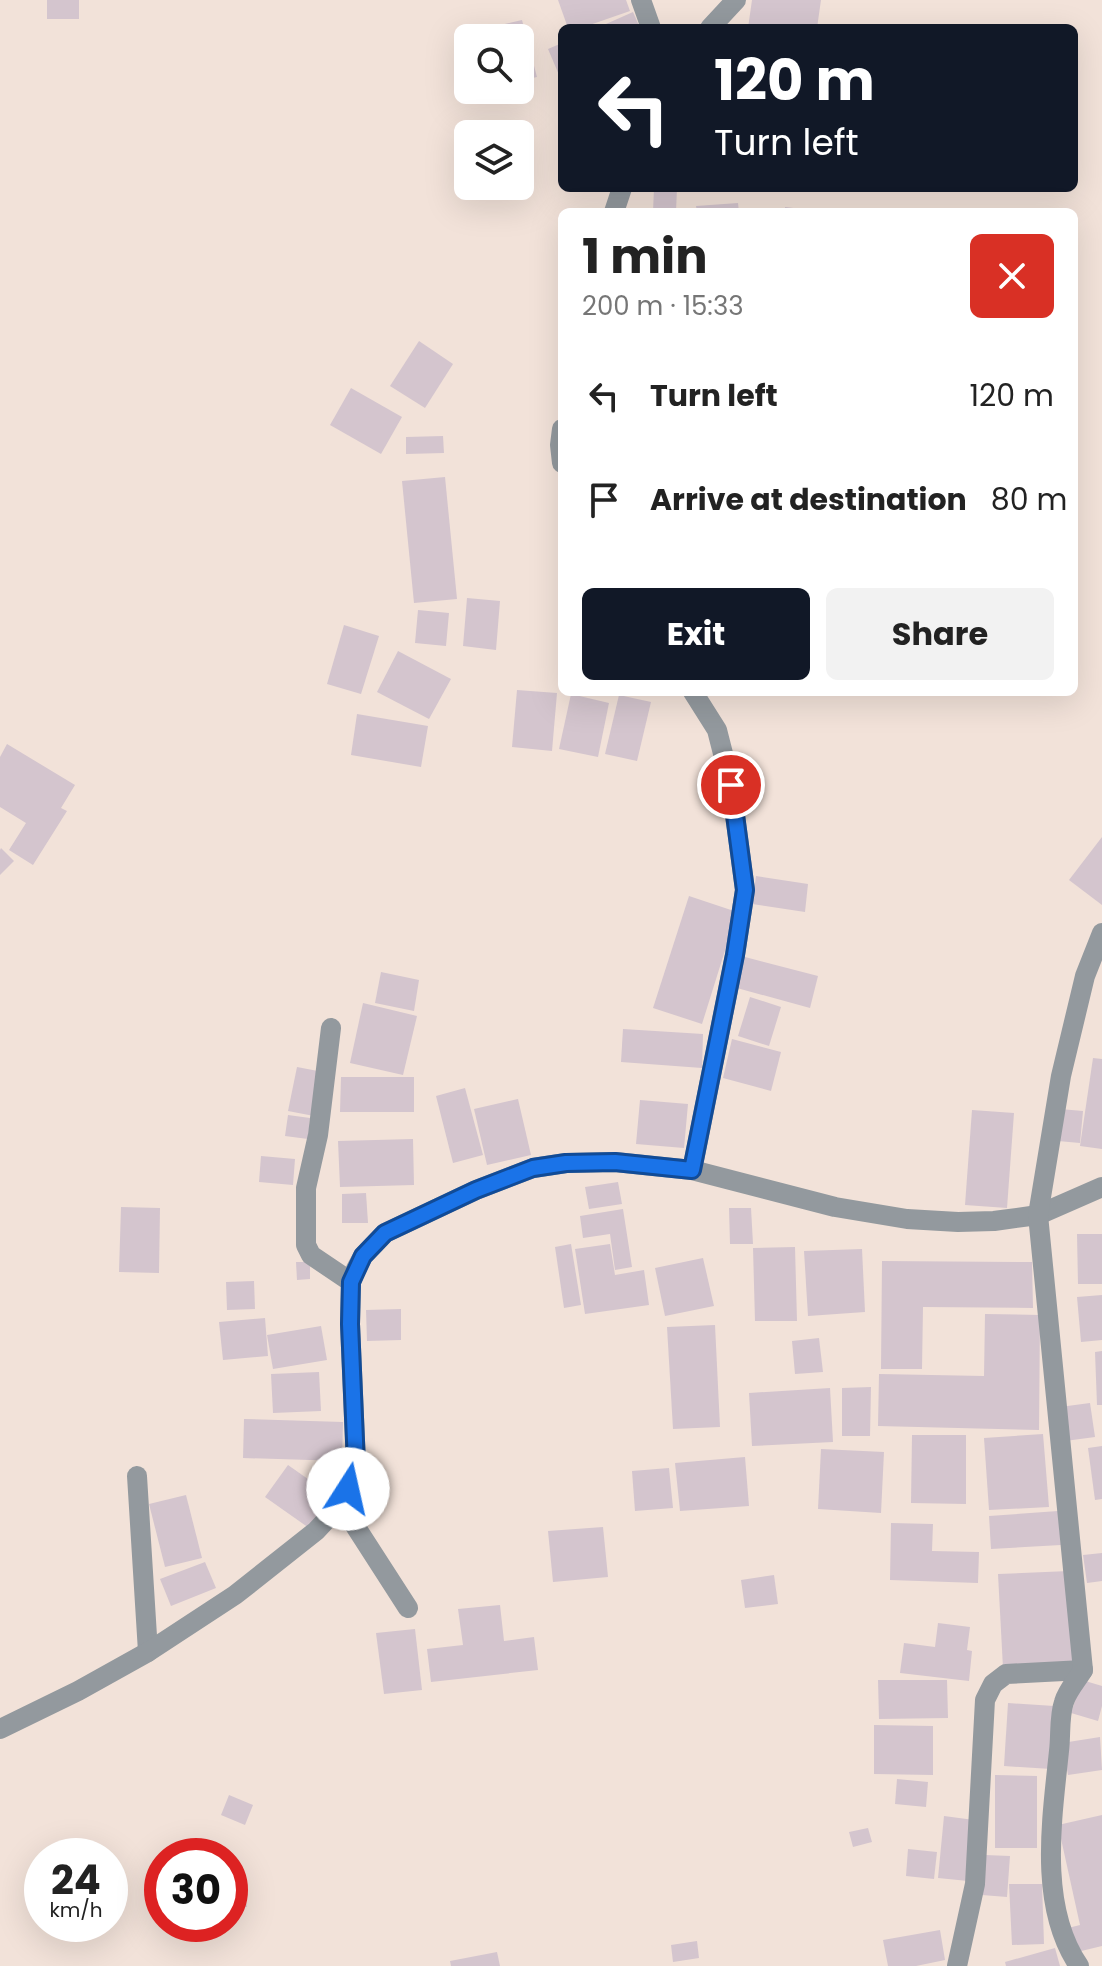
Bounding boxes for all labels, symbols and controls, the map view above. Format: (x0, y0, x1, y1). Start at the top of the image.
map controls (454, 24, 534, 200)
button: search (454, 24, 534, 104)
text: 120 m (714, 41, 875, 120)
icon: left (582, 56, 686, 160)
text: Turn left (714, 117, 859, 168)
button: layers (454, 120, 534, 200)
text: 1 min (582, 223, 708, 290)
button: close (970, 234, 1054, 318)
text: 200 m · 15:33 (582, 288, 744, 324)
icon: left (582, 374, 626, 418)
text: Turn left (650, 374, 778, 417)
text: 120 m (969, 374, 1054, 417)
icon: arrive (582, 478, 626, 522)
text: Arrive at destination (650, 478, 967, 521)
text: 80 m (991, 478, 1067, 521)
button: Exit (582, 588, 810, 680)
button: Share (826, 588, 1054, 680)
pin (697, 751, 765, 819)
icon: arrive (709, 763, 753, 807)
position arrow (306, 1447, 390, 1531)
speed limit sign: 30 (144, 1838, 248, 1942)
text: 24 (51, 1852, 101, 1908)
text: km/h (49, 1896, 103, 1924)

